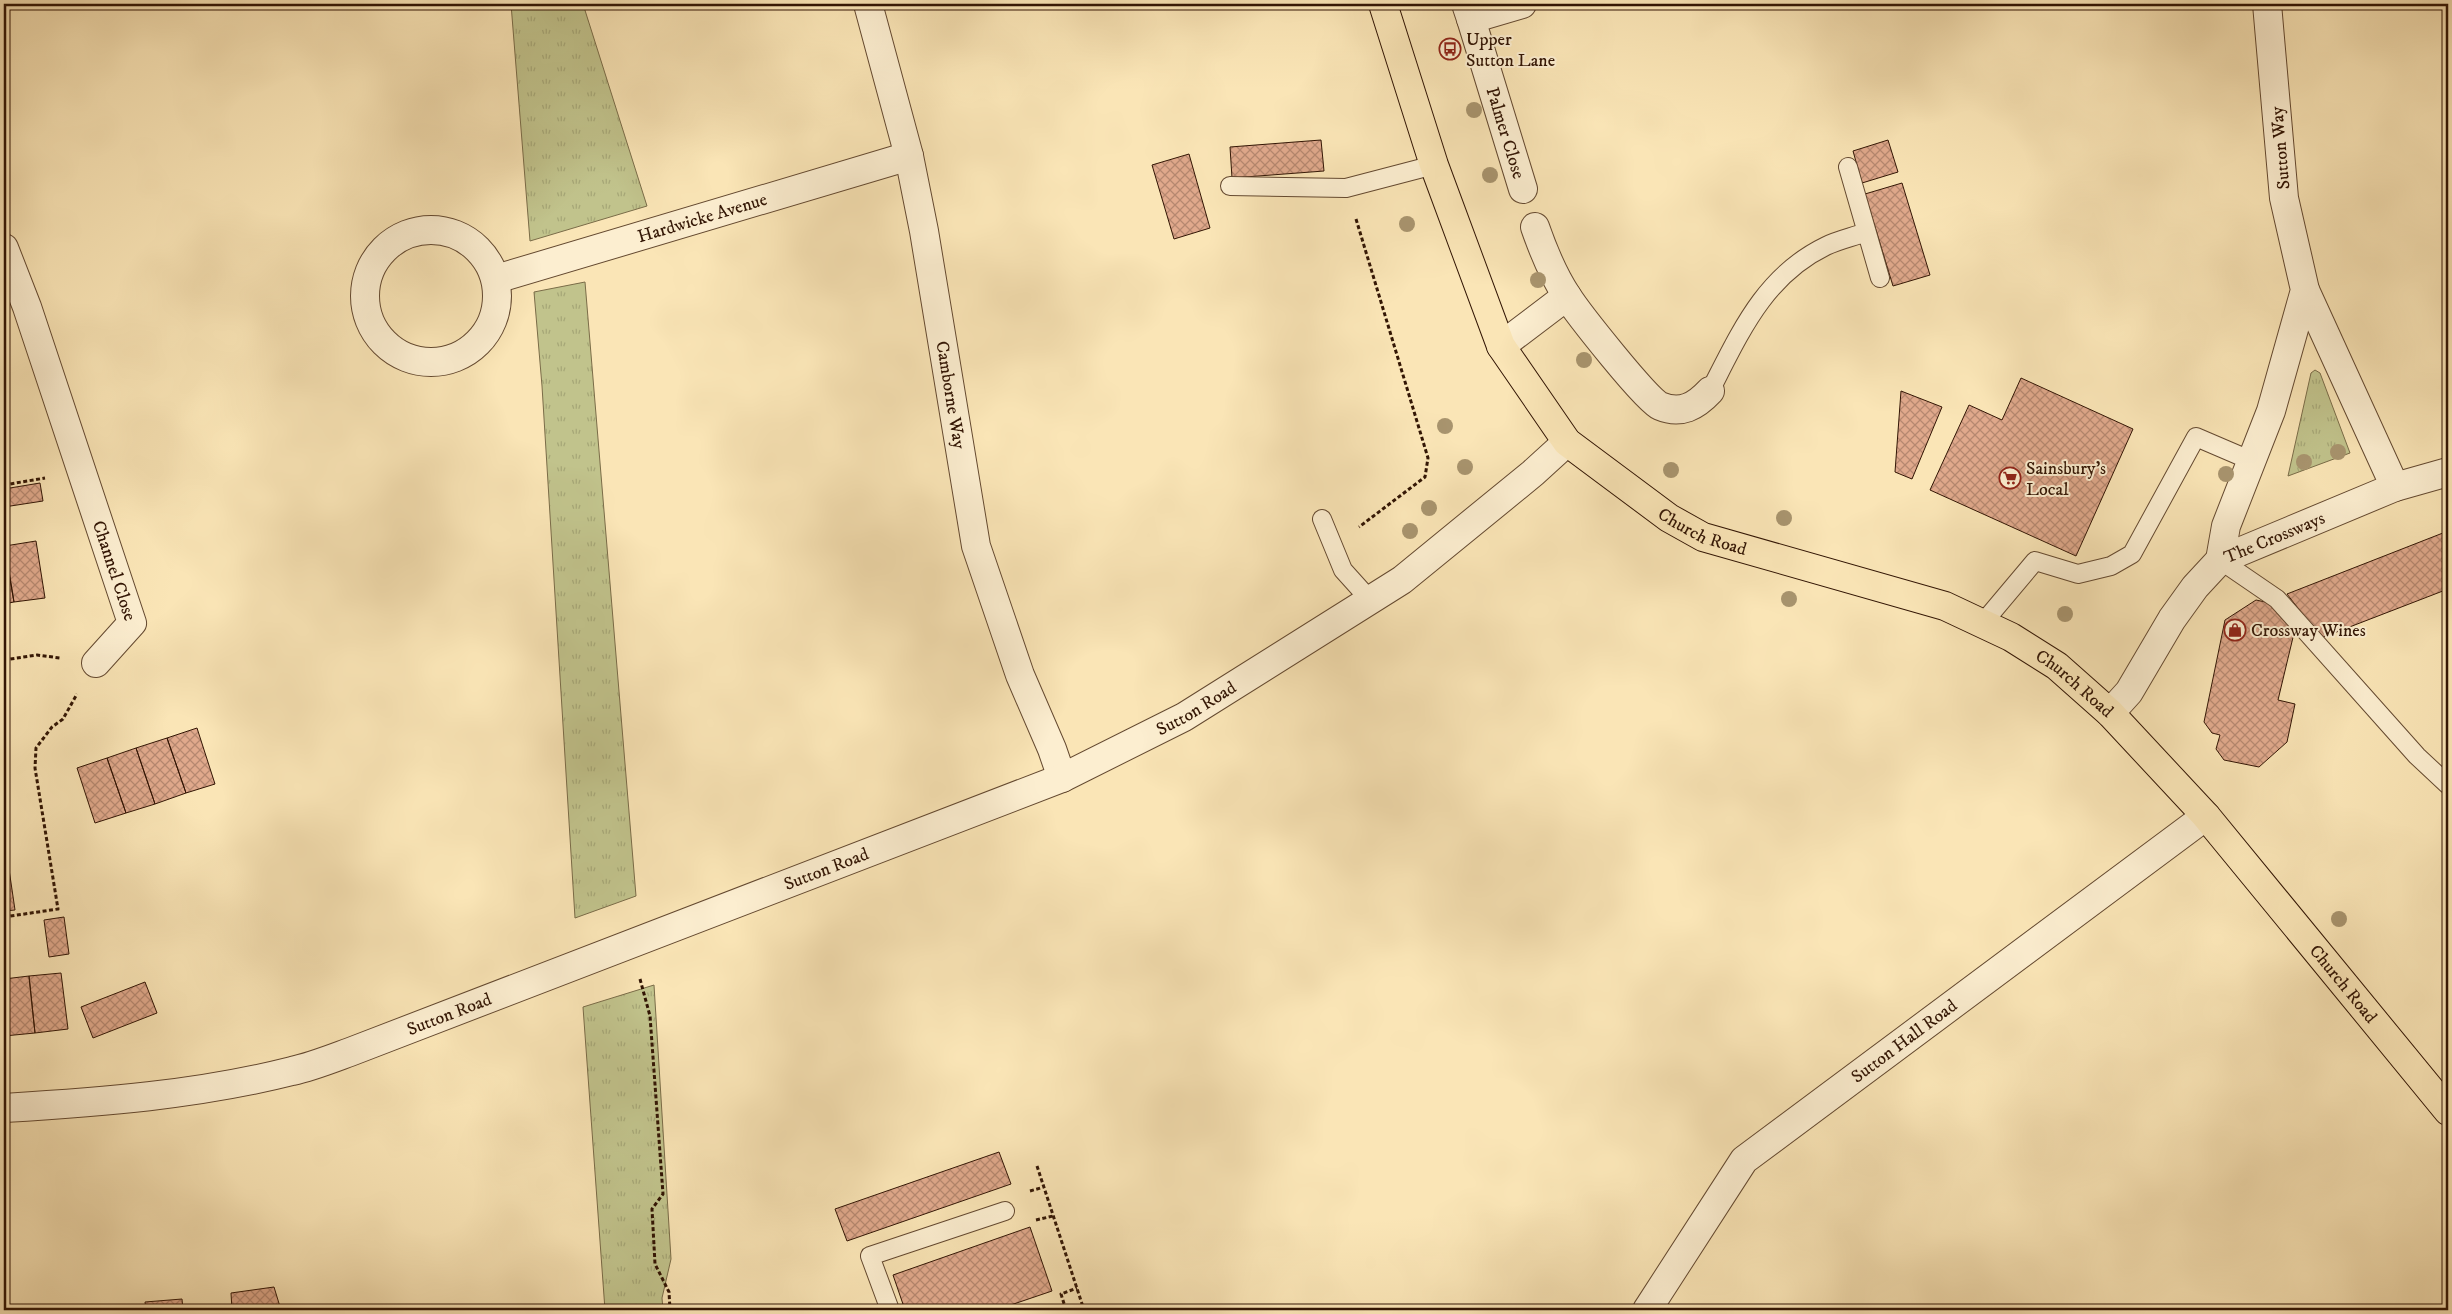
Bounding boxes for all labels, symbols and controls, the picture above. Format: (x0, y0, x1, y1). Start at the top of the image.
place label: Upper Sutton Lane (1466, 29, 1555, 72)
bus stop icon: Upper Sutton Lane (1438, 37, 1462, 61)
street label: Palmer Close (1481, 85, 1529, 182)
street label: Sutton Way (2266, 105, 2296, 190)
street label: Hardwicke Avenue (635, 189, 770, 248)
street label: Camborne Way (930, 339, 970, 451)
place label: Sainsbury's Local (2026, 458, 2106, 501)
supermarket icon: Sainsbury's Local (1998, 466, 2022, 490)
street label: Church Road (1653, 503, 1749, 561)
street label: The Crossways (2221, 507, 2328, 569)
street label: Channel Close (87, 518, 140, 624)
shop icon: Crossway Wines (2223, 618, 2247, 642)
place label: Crossway Wines (2251, 620, 2366, 642)
street label: Church Road (2031, 645, 2118, 723)
street label: Sutton Road (1153, 677, 1241, 741)
street label: Sutton Road (781, 843, 872, 896)
street label: Church Road (2304, 941, 2381, 1028)
street label: Sutton Road (404, 989, 495, 1041)
street label: Sutton Hall Road (1847, 995, 1962, 1088)

